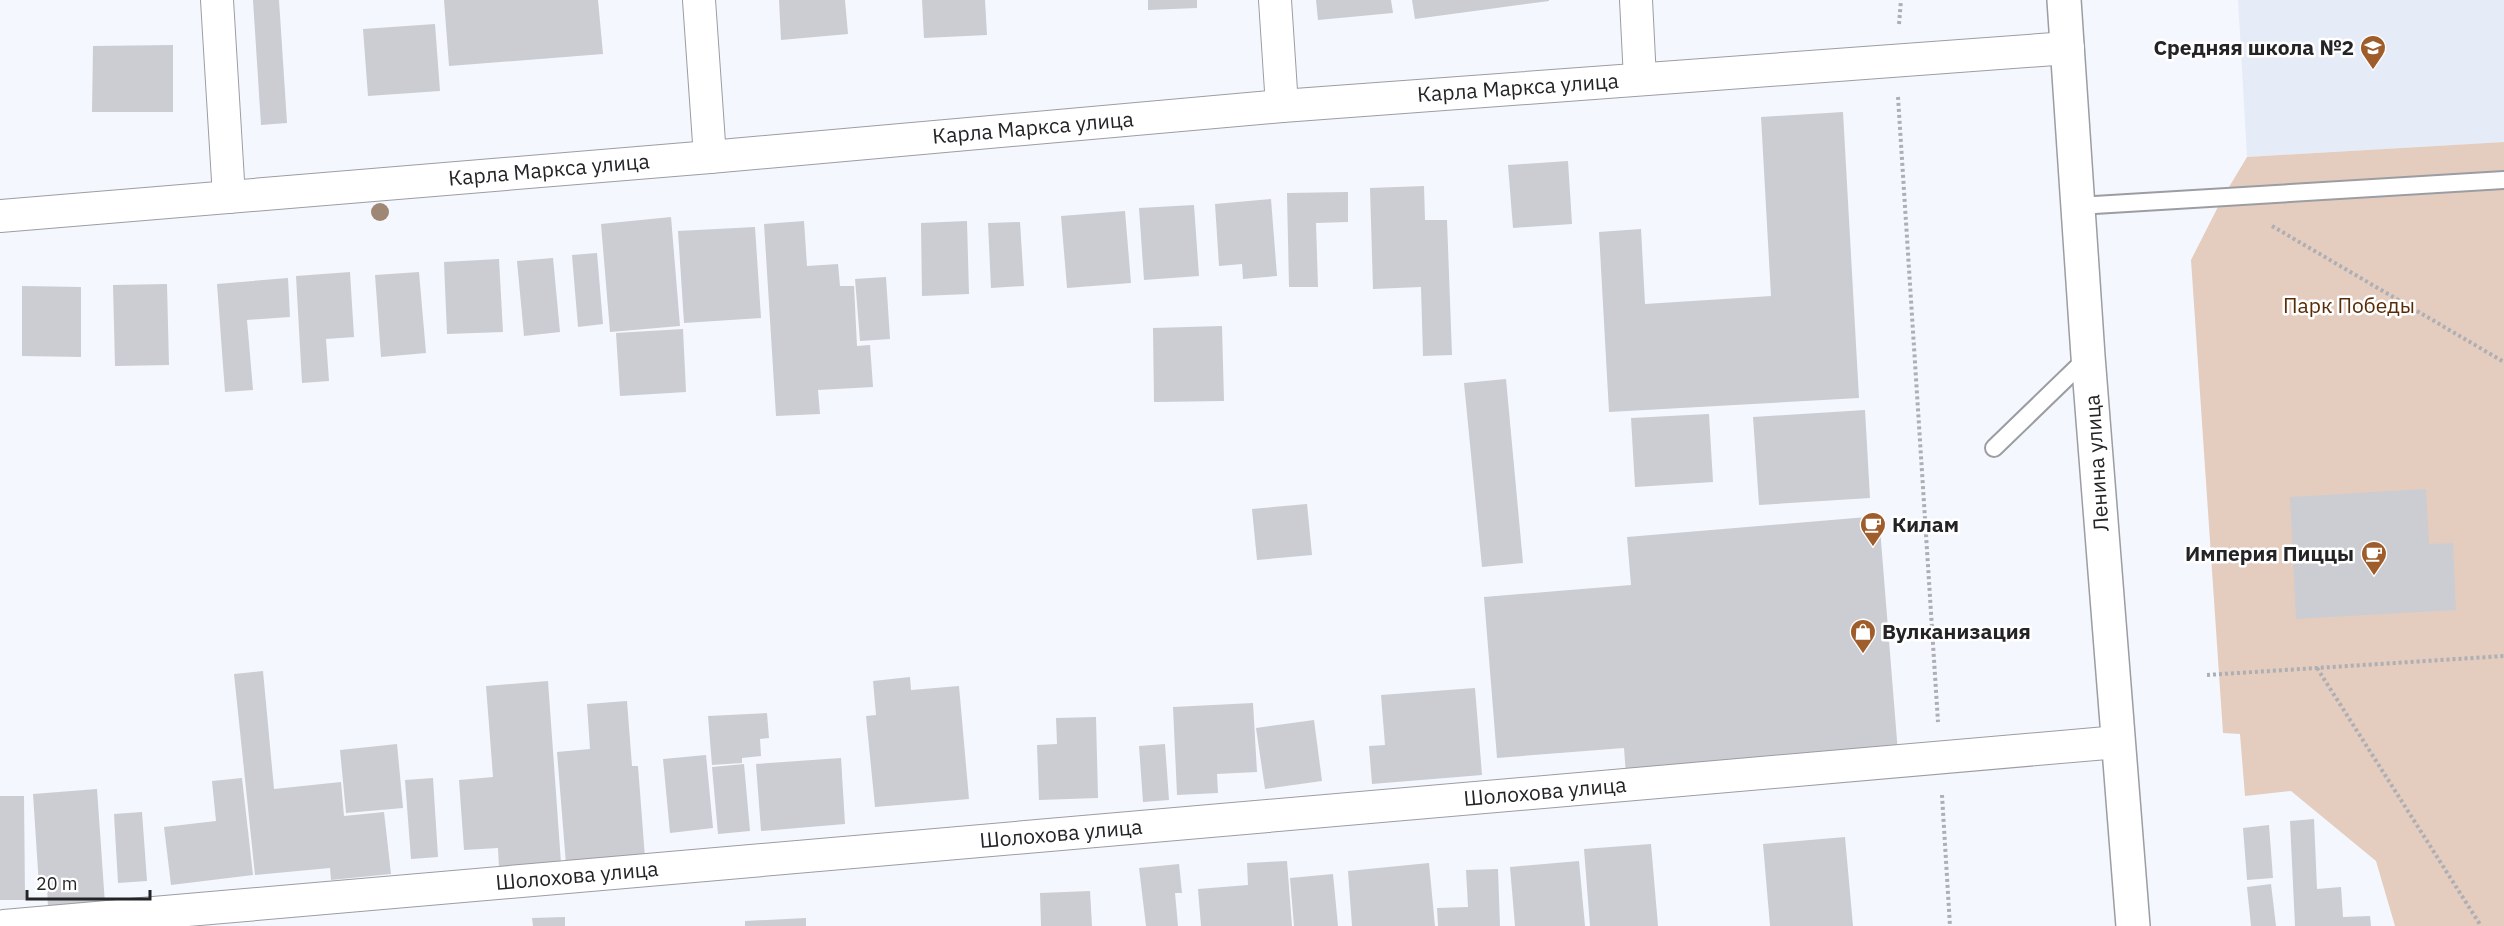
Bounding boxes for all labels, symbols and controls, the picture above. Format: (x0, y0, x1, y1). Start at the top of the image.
place label: Средняя школа №2 (2153, 33, 2354, 61)
school or university icon: Средняя школа №2 (2358, 33, 2388, 71)
street label: Карла Маркса улица (1416, 66, 1620, 108)
street label: Карла Маркса улица (931, 104, 1135, 150)
street label: Карла Маркса улица (447, 146, 651, 192)
park label: Парк Победы (2283, 291, 2415, 319)
street label: Ленина улица (2077, 394, 2115, 533)
cafe icon: Килам (1858, 510, 1888, 548)
place label: Килам (1892, 510, 1959, 538)
place label: Империя Пиццы (2185, 539, 2354, 567)
cafe icon: Империя Пиццы (2359, 539, 2389, 577)
shop icon: Вулканизация (1848, 617, 1878, 655)
place label: Вулканизация (1882, 617, 2031, 645)
street label: Шолохова улица (1462, 770, 1627, 812)
street label: Шолохова улица (978, 812, 1143, 854)
street label: Шолохова улица (494, 854, 659, 896)
scale bar (27, 863, 150, 901)
text: 20 m (36, 872, 78, 895)

